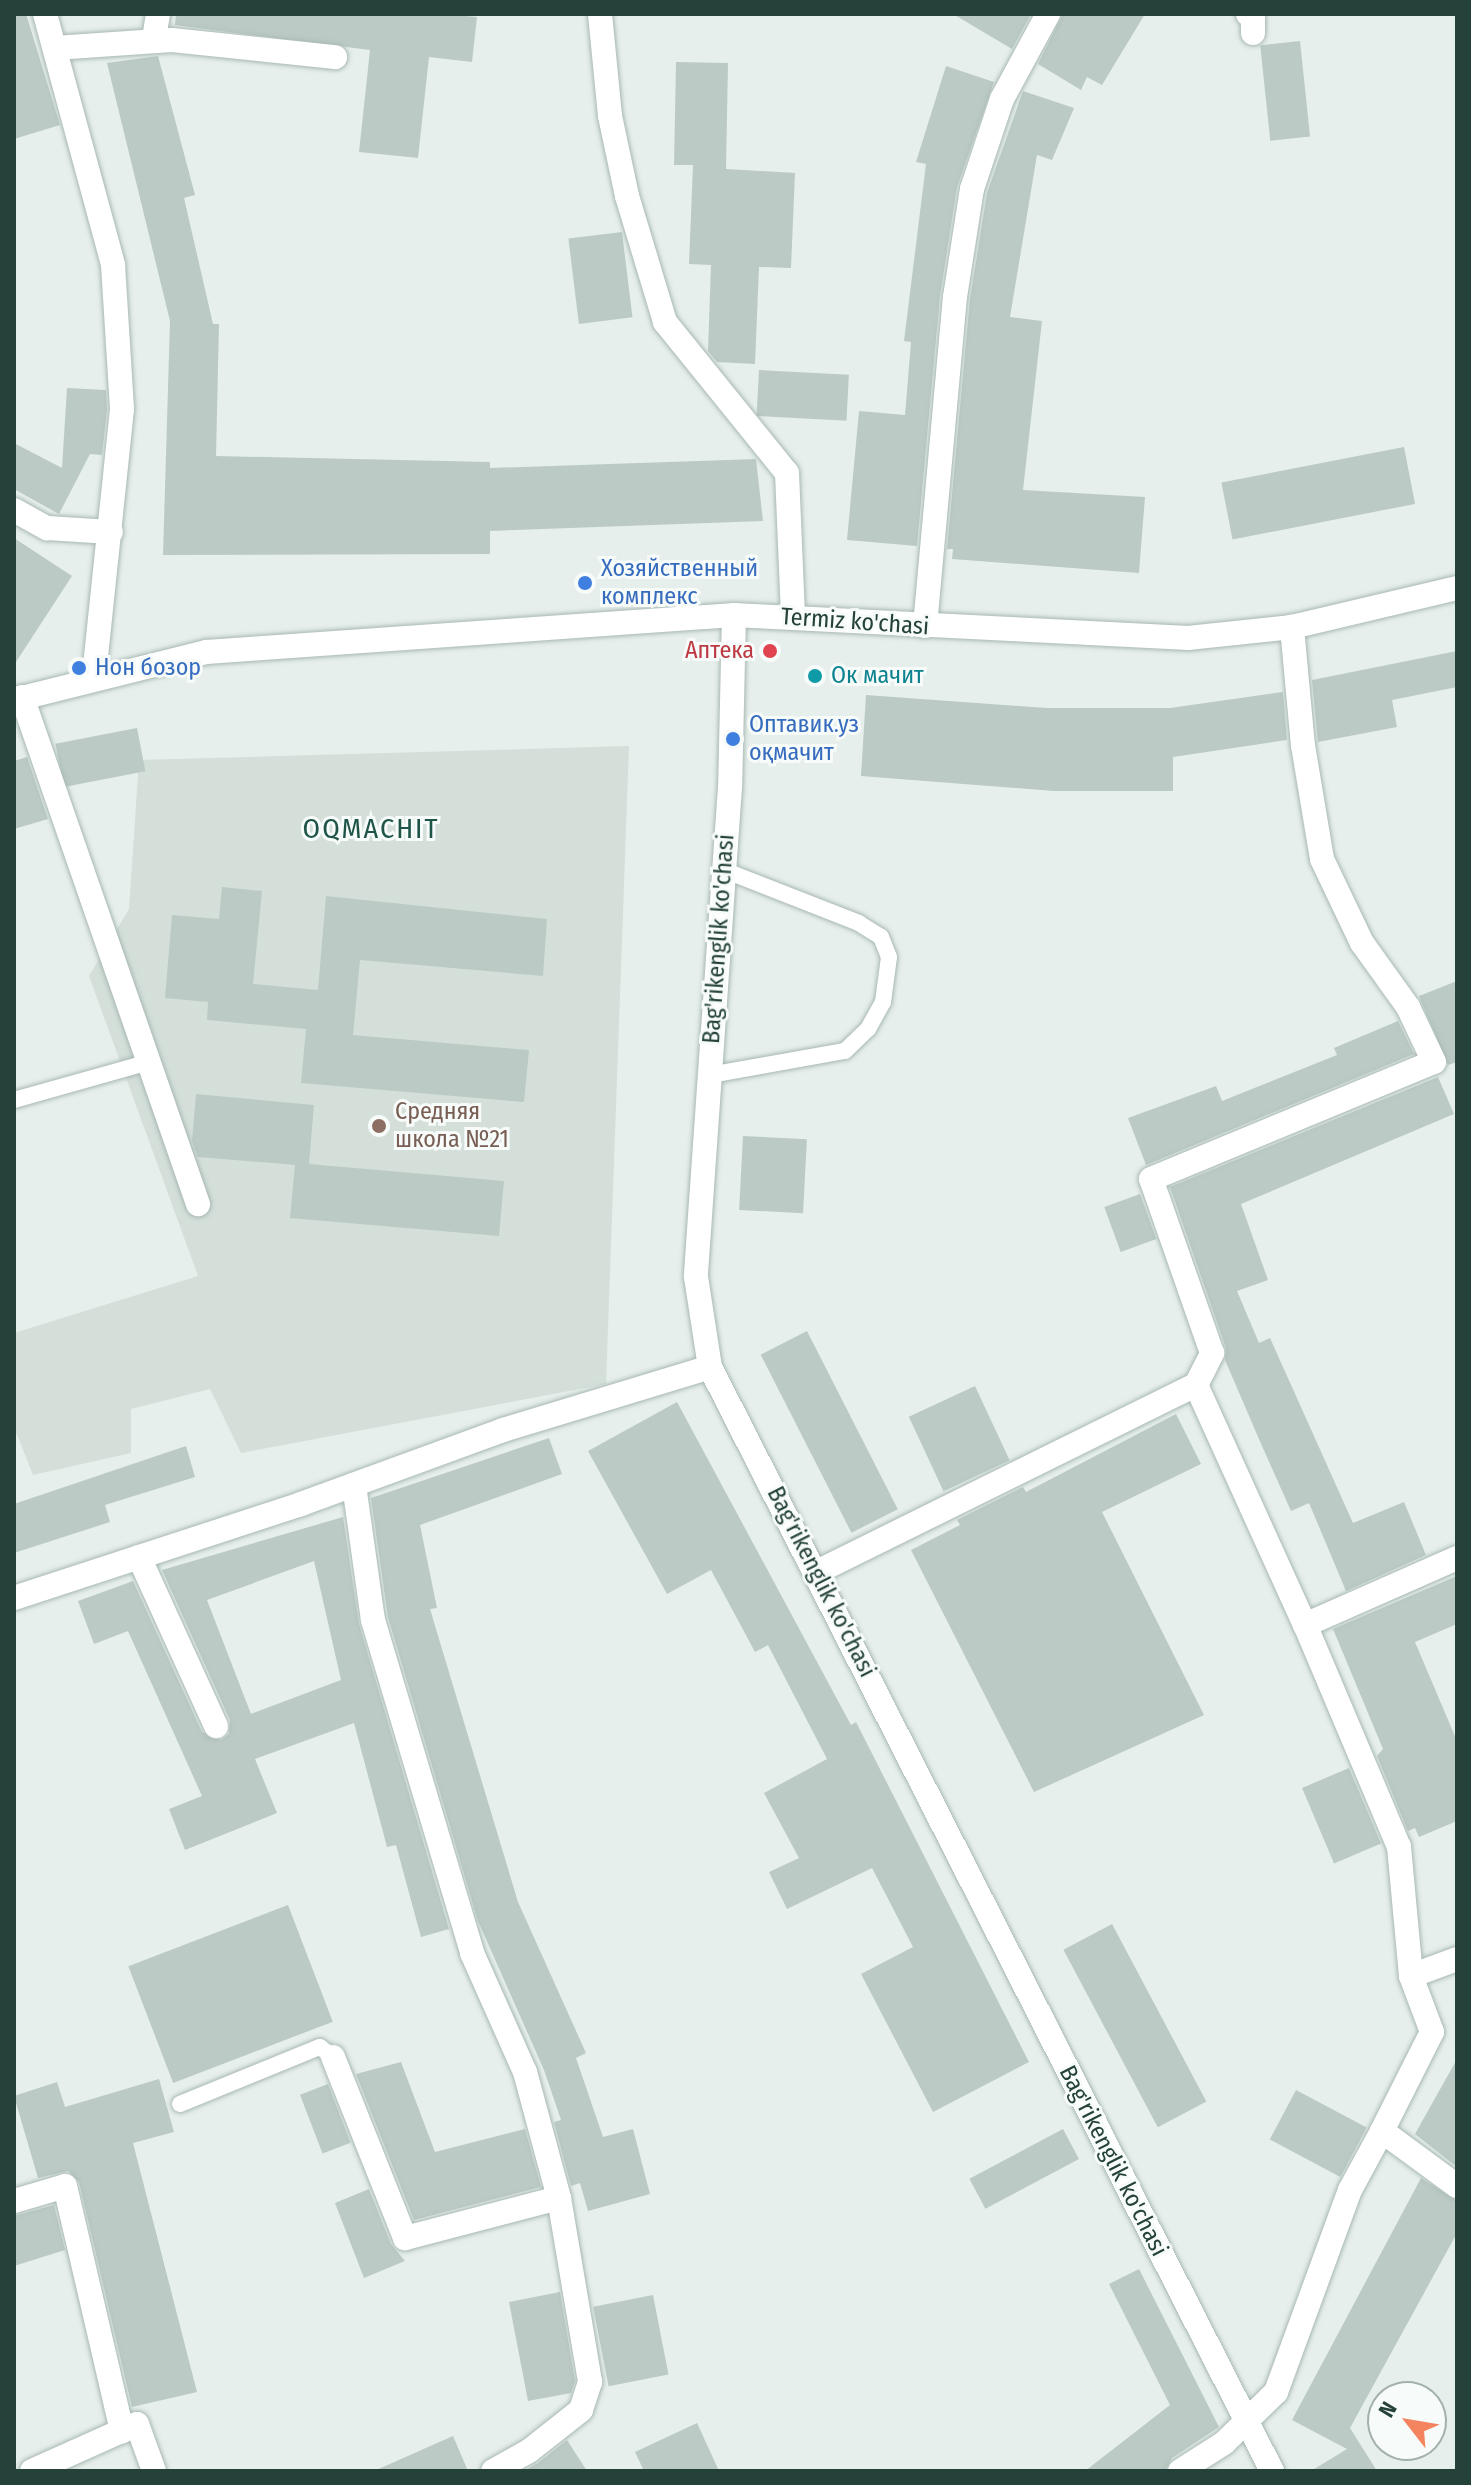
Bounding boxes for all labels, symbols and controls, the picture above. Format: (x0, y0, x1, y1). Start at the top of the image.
place label: Хозяйственный комплекс (601, 555, 758, 611)
marker: Хозяйственный комплекс (576, 574, 594, 592)
street label: Termiz ko'chasi (780, 602, 930, 642)
place label: Аптека (685, 637, 754, 665)
marker: Аптека (761, 642, 779, 660)
place label: Нон бозор (95, 654, 201, 682)
marker: Нон бозор (70, 659, 88, 677)
place label: Ок мачит (831, 662, 924, 690)
marker: Ок мачит (806, 667, 824, 685)
place label: Оптавик.уз оқмачит (749, 711, 859, 767)
marker: Оптавик.уз оқмачит (724, 730, 742, 748)
district label: OQMACHIT (303, 812, 439, 846)
street label: Bag'rikenglik ko'chasi (697, 833, 741, 1045)
place label: Средняя школа №21 (395, 1098, 509, 1154)
marker: Средняя школа №21 (370, 1117, 388, 1135)
street label: Bag'rikenglik ko'chasi (761, 1482, 881, 1682)
street label: Bag'rikenglik ko'chasi (1053, 2061, 1173, 2261)
north arrow (1367, 2381, 1447, 2461)
text: N (1373, 2397, 1403, 2422)

